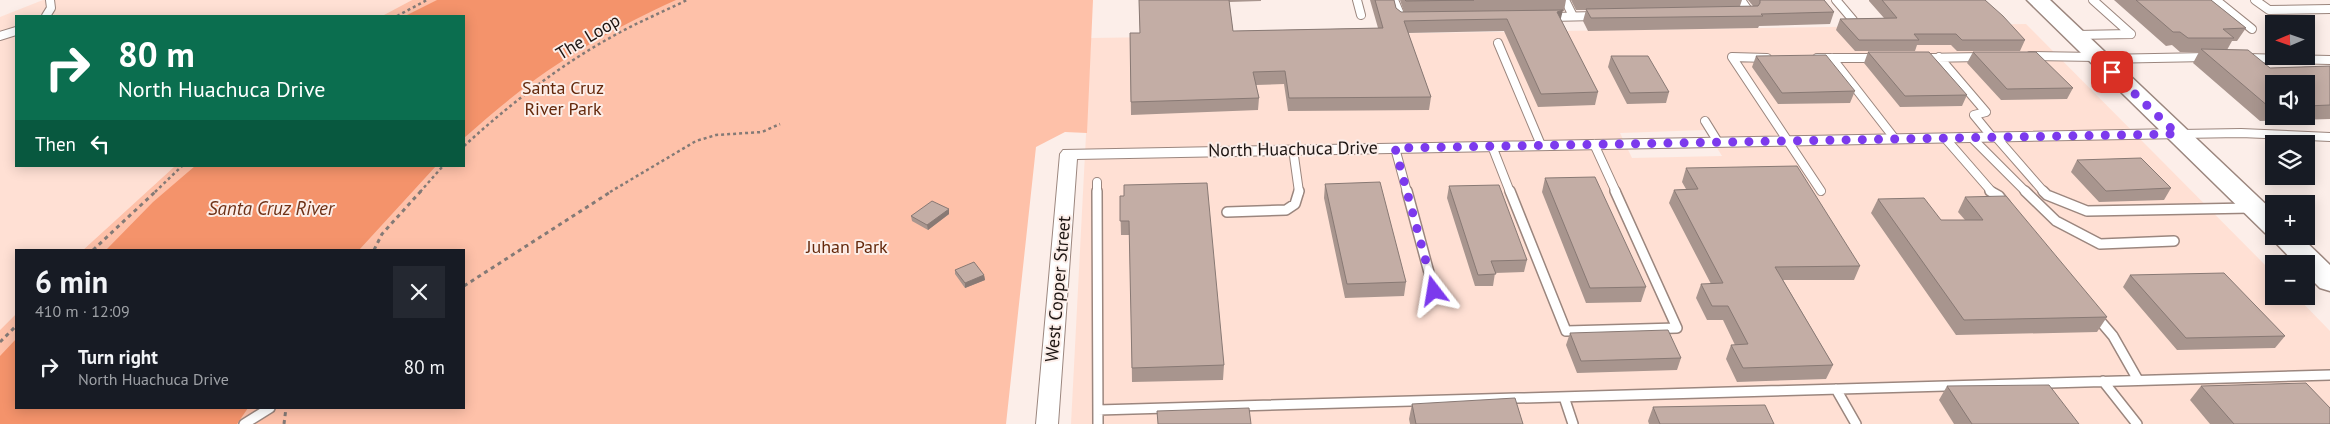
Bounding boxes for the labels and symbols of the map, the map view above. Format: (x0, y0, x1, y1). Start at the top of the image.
street label: The Loop (551, 8, 624, 65)
north arrow (2265, 15, 2315, 65)
pin (2091, 51, 2133, 93)
park label: Santa Cruz River Park (522, 76, 604, 120)
street label: North Huachuca Drive (1208, 136, 1378, 161)
water label: Santa Cruz River (208, 196, 336, 220)
street label: West Copper Street (1040, 215, 1075, 363)
park label: Juhan Park (805, 235, 888, 258)
position arrow (1407, 264, 1459, 316)

